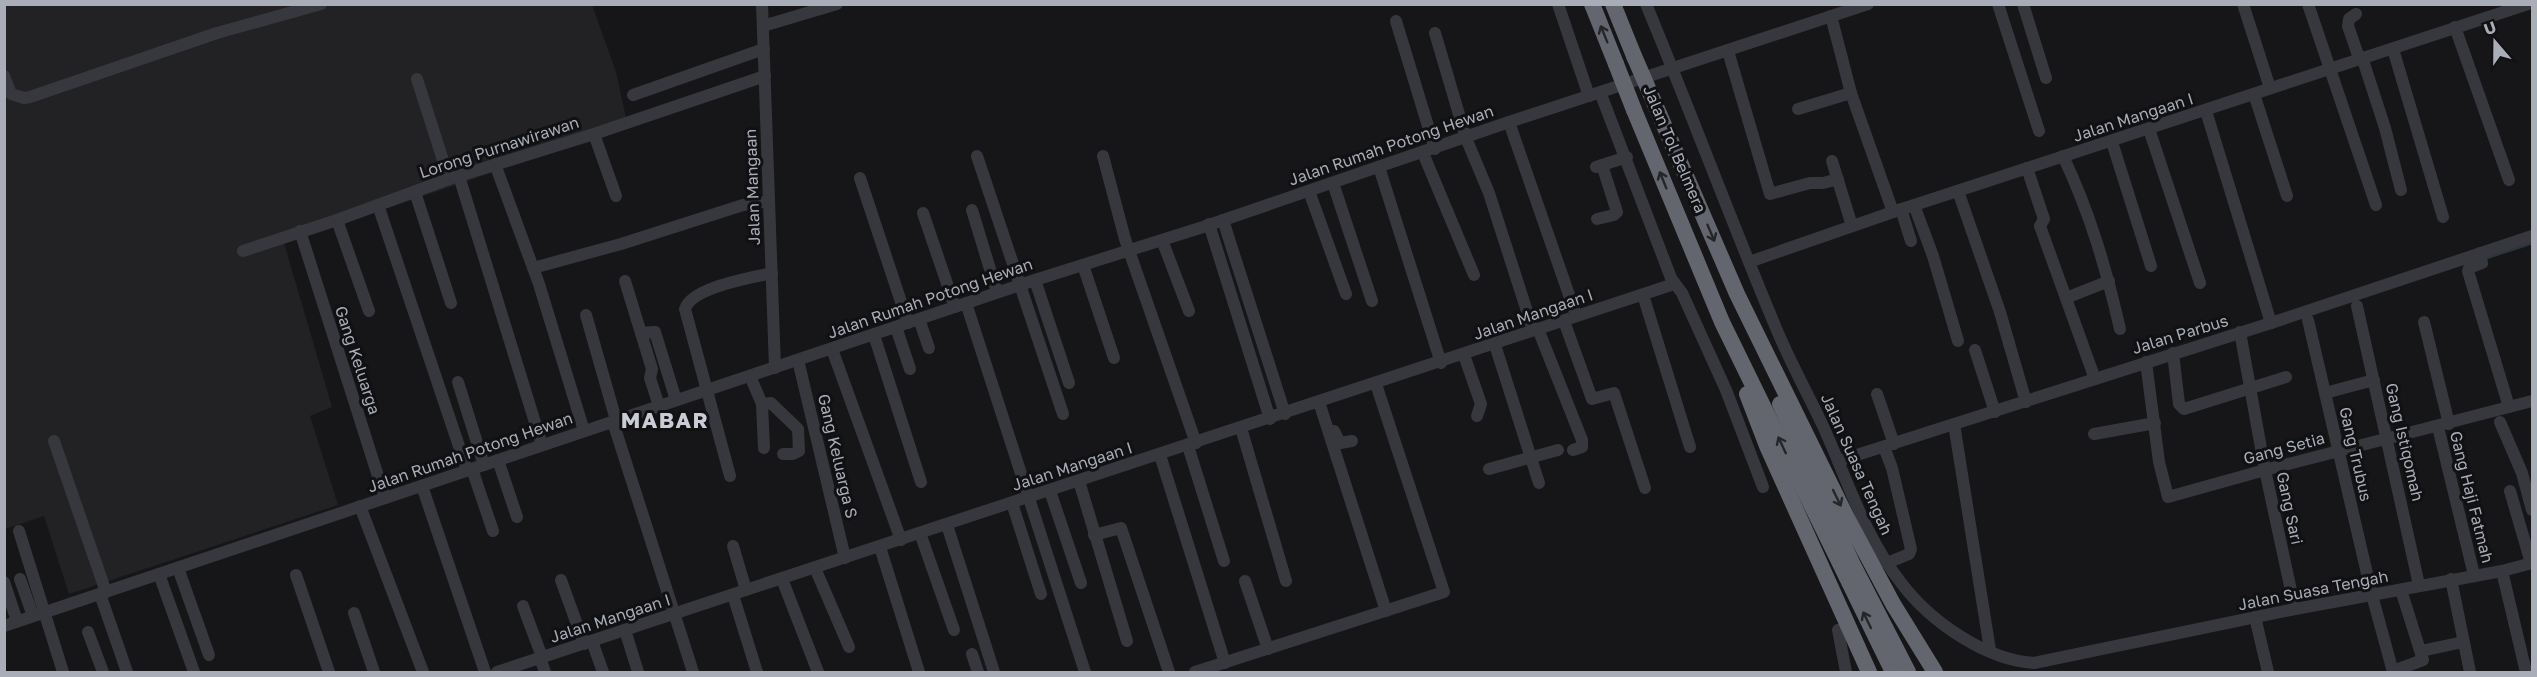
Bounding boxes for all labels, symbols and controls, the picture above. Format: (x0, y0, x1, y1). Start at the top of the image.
north arrow (2465, 12, 2525, 72)
text: U (2481, 17, 2499, 39)
one-way arrow (1598, 25, 1609, 44)
street label: Jalan Tol Belmera (1639, 82, 1711, 216)
street label: Jalan Mangaan I (2070, 88, 2196, 146)
street label: Jalan Rumah Potong Hewan (1286, 100, 1496, 190)
street label: Lorong Purnawirawan (417, 112, 581, 182)
street label: Jalan Mangaan (740, 129, 764, 245)
one-way arrow (1657, 171, 1668, 190)
one-way arrow (1706, 223, 1717, 242)
street label: Jalan Rumah Potong Hewan (825, 253, 1035, 343)
street label: Jalan Mangaan I (1470, 284, 1596, 344)
street label: Gang Keluarga (331, 303, 385, 417)
street label: Jalan Parbus (2129, 310, 2231, 358)
street label: Gang Istiqomah (2382, 381, 2428, 503)
street label: Jalan Suasa Tengah (1817, 390, 1897, 538)
street label: Gang Keluarga S (814, 392, 862, 520)
street label: Gang Trubus (2335, 405, 2377, 503)
district label: MABAR (621, 406, 709, 433)
street label: Jalan Rumah Potong Hewan (365, 407, 575, 497)
street label: Gang Setia (2241, 428, 2327, 468)
street label: Gang Haji Fatmah (2446, 429, 2498, 565)
one-way arrow (1775, 436, 1787, 454)
street label: Jalan Mangaan I (1009, 437, 1135, 495)
street label: Gang Sari (2273, 470, 2307, 546)
one-way arrow (1831, 488, 1843, 506)
street label: Jalan Suasa Tengah (2236, 566, 2390, 614)
street label: Jalan Mangaan I (547, 589, 673, 647)
one-way arrow (1860, 612, 1872, 630)

